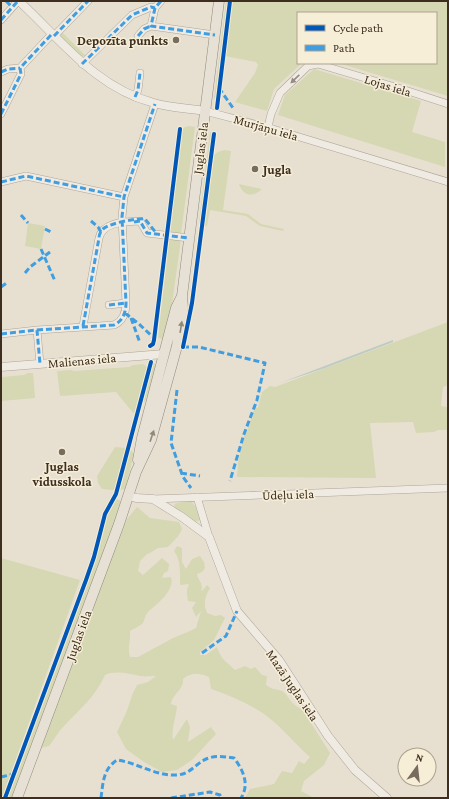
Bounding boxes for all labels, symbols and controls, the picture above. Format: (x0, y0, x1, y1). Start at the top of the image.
legend (297, 12, 437, 64)
text: Cycle path (333, 21, 384, 35)
place label: Depozīta punkts (77, 33, 168, 48)
marker: Depozīta punkts (171, 35, 181, 45)
text: Path (333, 41, 355, 55)
street label: Lojas iela (362, 71, 413, 101)
one-way arrow (290, 74, 300, 84)
street label: Murjāņu iela (231, 111, 300, 146)
street label: Juglas iela (190, 121, 211, 176)
place label: Jugla (261, 162, 292, 177)
marker: Jugla (250, 164, 260, 174)
one-way arrow (178, 320, 184, 333)
street label: Malienas iela (47, 350, 117, 371)
one-way arrow (149, 430, 155, 442)
marker: Juglas vidusskola (57, 447, 67, 457)
place label: Juglas vidusskola (31, 459, 92, 489)
street label: Ūdeļu iela (262, 486, 314, 505)
street label: Juglas iela (62, 608, 95, 663)
street label: Mazā Juglas iela (263, 647, 322, 724)
north arrow (397, 747, 437, 787)
text: N (414, 751, 425, 764)

